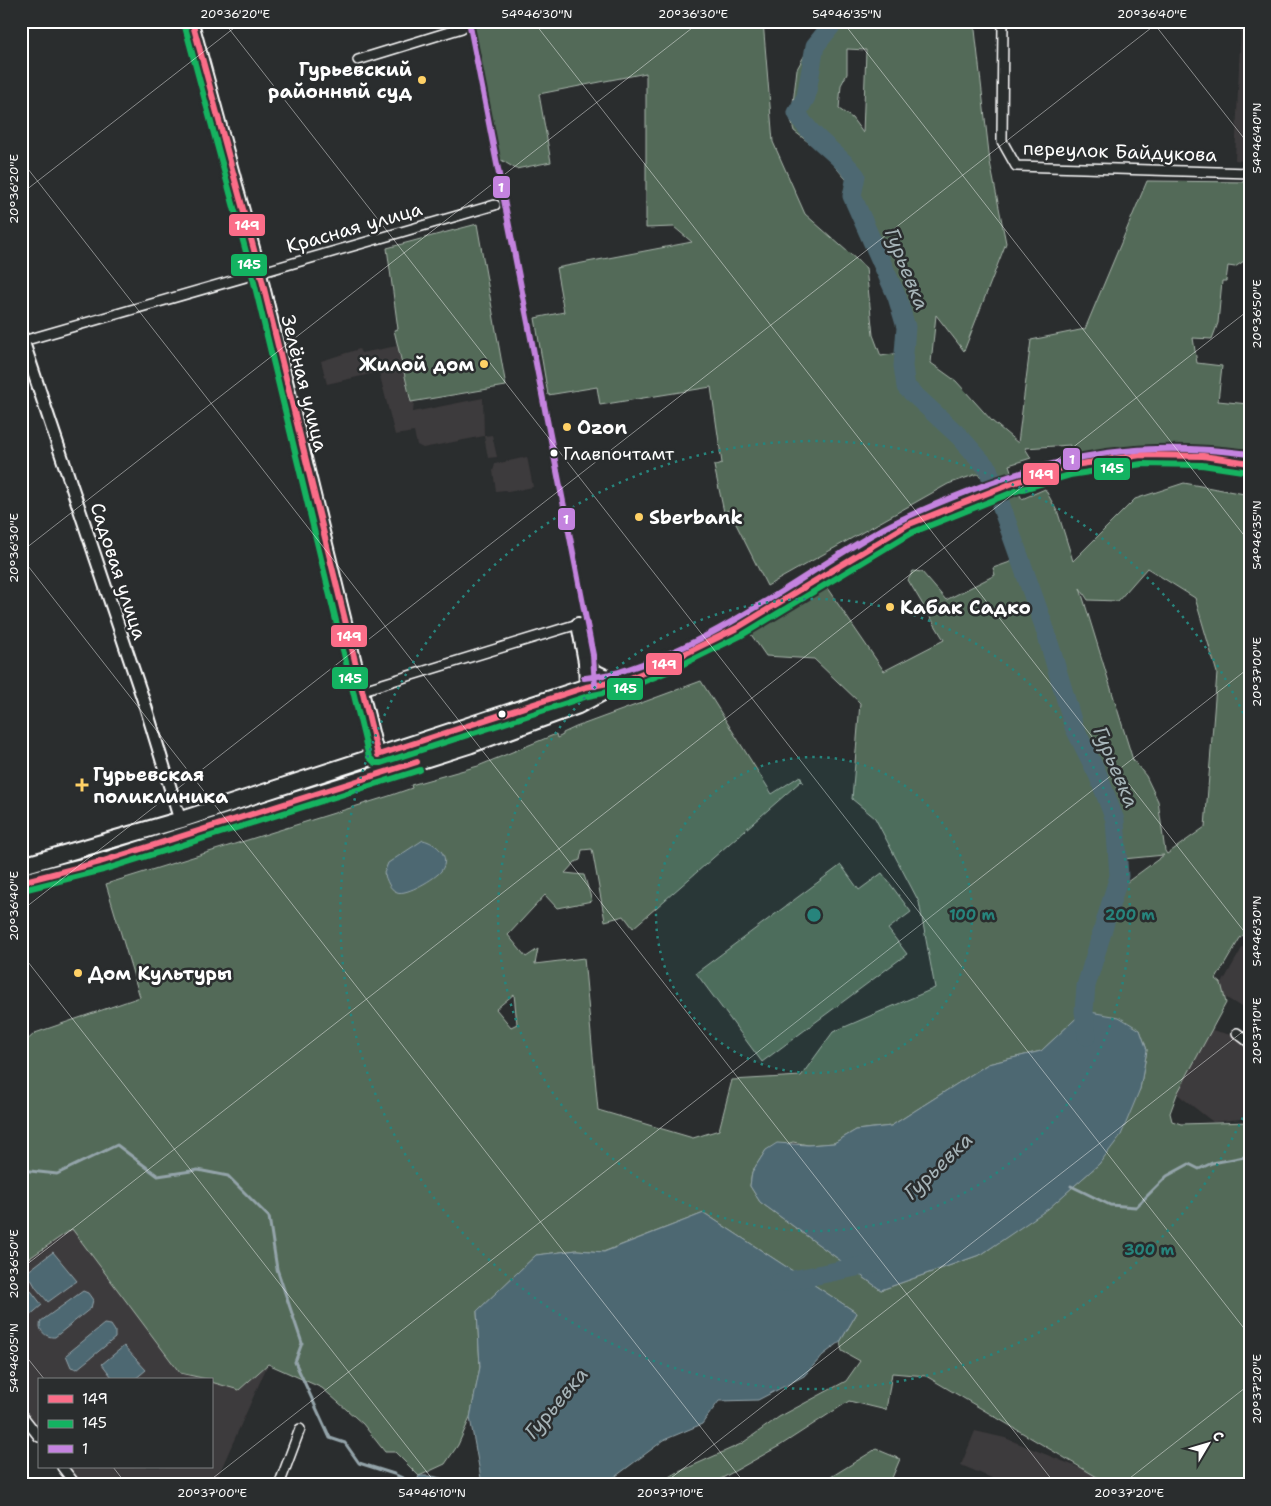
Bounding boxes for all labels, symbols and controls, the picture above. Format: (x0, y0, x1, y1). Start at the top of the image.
text: 20°36'20"E (200, 6, 270, 22)
text: 54°46'30"N (502, 6, 572, 22)
text: 20°36'30"E (658, 6, 728, 22)
text: 54°46'35"N (812, 6, 882, 22)
text: 20°36'40"E (1117, 6, 1187, 22)
place label: Гурьевский районный суд (268, 57, 413, 104)
marker: Гурьевский районный суд (416, 74, 428, 86)
text: 54°46'40"N (1249, 103, 1265, 173)
street label: переулок Байдукова (1022, 136, 1218, 167)
text: 20°36'20"E (6, 154, 22, 224)
line badge: 1 (492, 175, 511, 199)
text: 1 (498, 178, 504, 196)
street label: Красная улица (283, 196, 425, 259)
line badge: 149 (228, 213, 266, 237)
text: 149 (234, 216, 260, 234)
water label: Гурьевка (879, 224, 935, 314)
line badge: 145 (230, 253, 268, 277)
text: 145 (237, 255, 261, 273)
text: 20°36'50"E (1249, 279, 1265, 349)
street label: Зелёная улица (275, 312, 334, 454)
place label: Жилой дом (359, 352, 474, 377)
marker: Жилой дом (478, 358, 490, 370)
place label: Ozon (577, 415, 627, 440)
marker: Ozon (561, 421, 573, 433)
place label: Главпочтамт (563, 442, 675, 466)
line badge: 1 (1062, 447, 1081, 471)
marker: Главпочтамт (549, 448, 559, 458)
text: 1 (1069, 450, 1075, 468)
line badge: 145 (1093, 457, 1131, 481)
text: 145 (1100, 459, 1124, 477)
line badge: 149 (1022, 462, 1060, 486)
text: 149 (1028, 465, 1054, 483)
street label: Садовая улица (85, 499, 153, 643)
text: 54°46'35"N (1249, 500, 1265, 570)
place label: Sberbank (649, 505, 743, 530)
line badge: 1 (557, 507, 576, 531)
text: 1 (563, 510, 569, 528)
marker: Sberbank (633, 511, 645, 523)
text: 20°36'30"E (6, 513, 22, 583)
place label: Кабак Садко (900, 595, 1031, 620)
marker: Кабак Садко (884, 601, 896, 613)
line badge: 149 (330, 624, 368, 648)
text: 149 (336, 627, 362, 645)
text: 20°37'00"E (1249, 637, 1265, 707)
line badge: 149 (645, 652, 683, 676)
text: 149 (651, 655, 677, 673)
line badge: 145 (331, 666, 369, 690)
text: 145 (338, 669, 362, 687)
line badge: 145 (606, 677, 644, 701)
text: 145 (613, 679, 637, 697)
unlabelled marker (497, 709, 507, 719)
water label: Гурьевка (1087, 722, 1145, 812)
place label: Гурьевская поликлиника (93, 762, 228, 809)
marker: Гурьевская поликлиника (75, 778, 89, 792)
text: 20°36'40"E (6, 871, 22, 941)
text: 54°46'30"N (1249, 896, 1265, 966)
text: 100 m (949, 905, 995, 925)
text: 200 m (1105, 905, 1155, 925)
centre of rings (805, 906, 823, 924)
place label: Дом Культуры (88, 961, 232, 986)
marker: Дом Культуры (72, 967, 84, 979)
text: 20°37'10"E (1249, 998, 1265, 1064)
water label: Гурьевка (898, 1127, 978, 1205)
text: 20°36'50"E (6, 1229, 22, 1299)
text: 300 m (1124, 1240, 1174, 1260)
text: 54°46'05"N (6, 1323, 22, 1393)
text: 20°37'20"E (1249, 1354, 1265, 1424)
water label: Гурьевка (518, 1362, 594, 1444)
legend (38, 1378, 212, 1468)
text: 149 (82, 1389, 108, 1409)
text: 145 (82, 1413, 107, 1433)
north arrow (1184, 1418, 1234, 1468)
text: С (1209, 1427, 1228, 1445)
text: 1 (82, 1439, 88, 1459)
text: 20°37'00"E (177, 1485, 247, 1501)
text: 54°46'10"N (398, 1485, 466, 1501)
text: 20°37'10"E (637, 1485, 703, 1501)
text: 20°37'20"E (1094, 1485, 1164, 1501)

